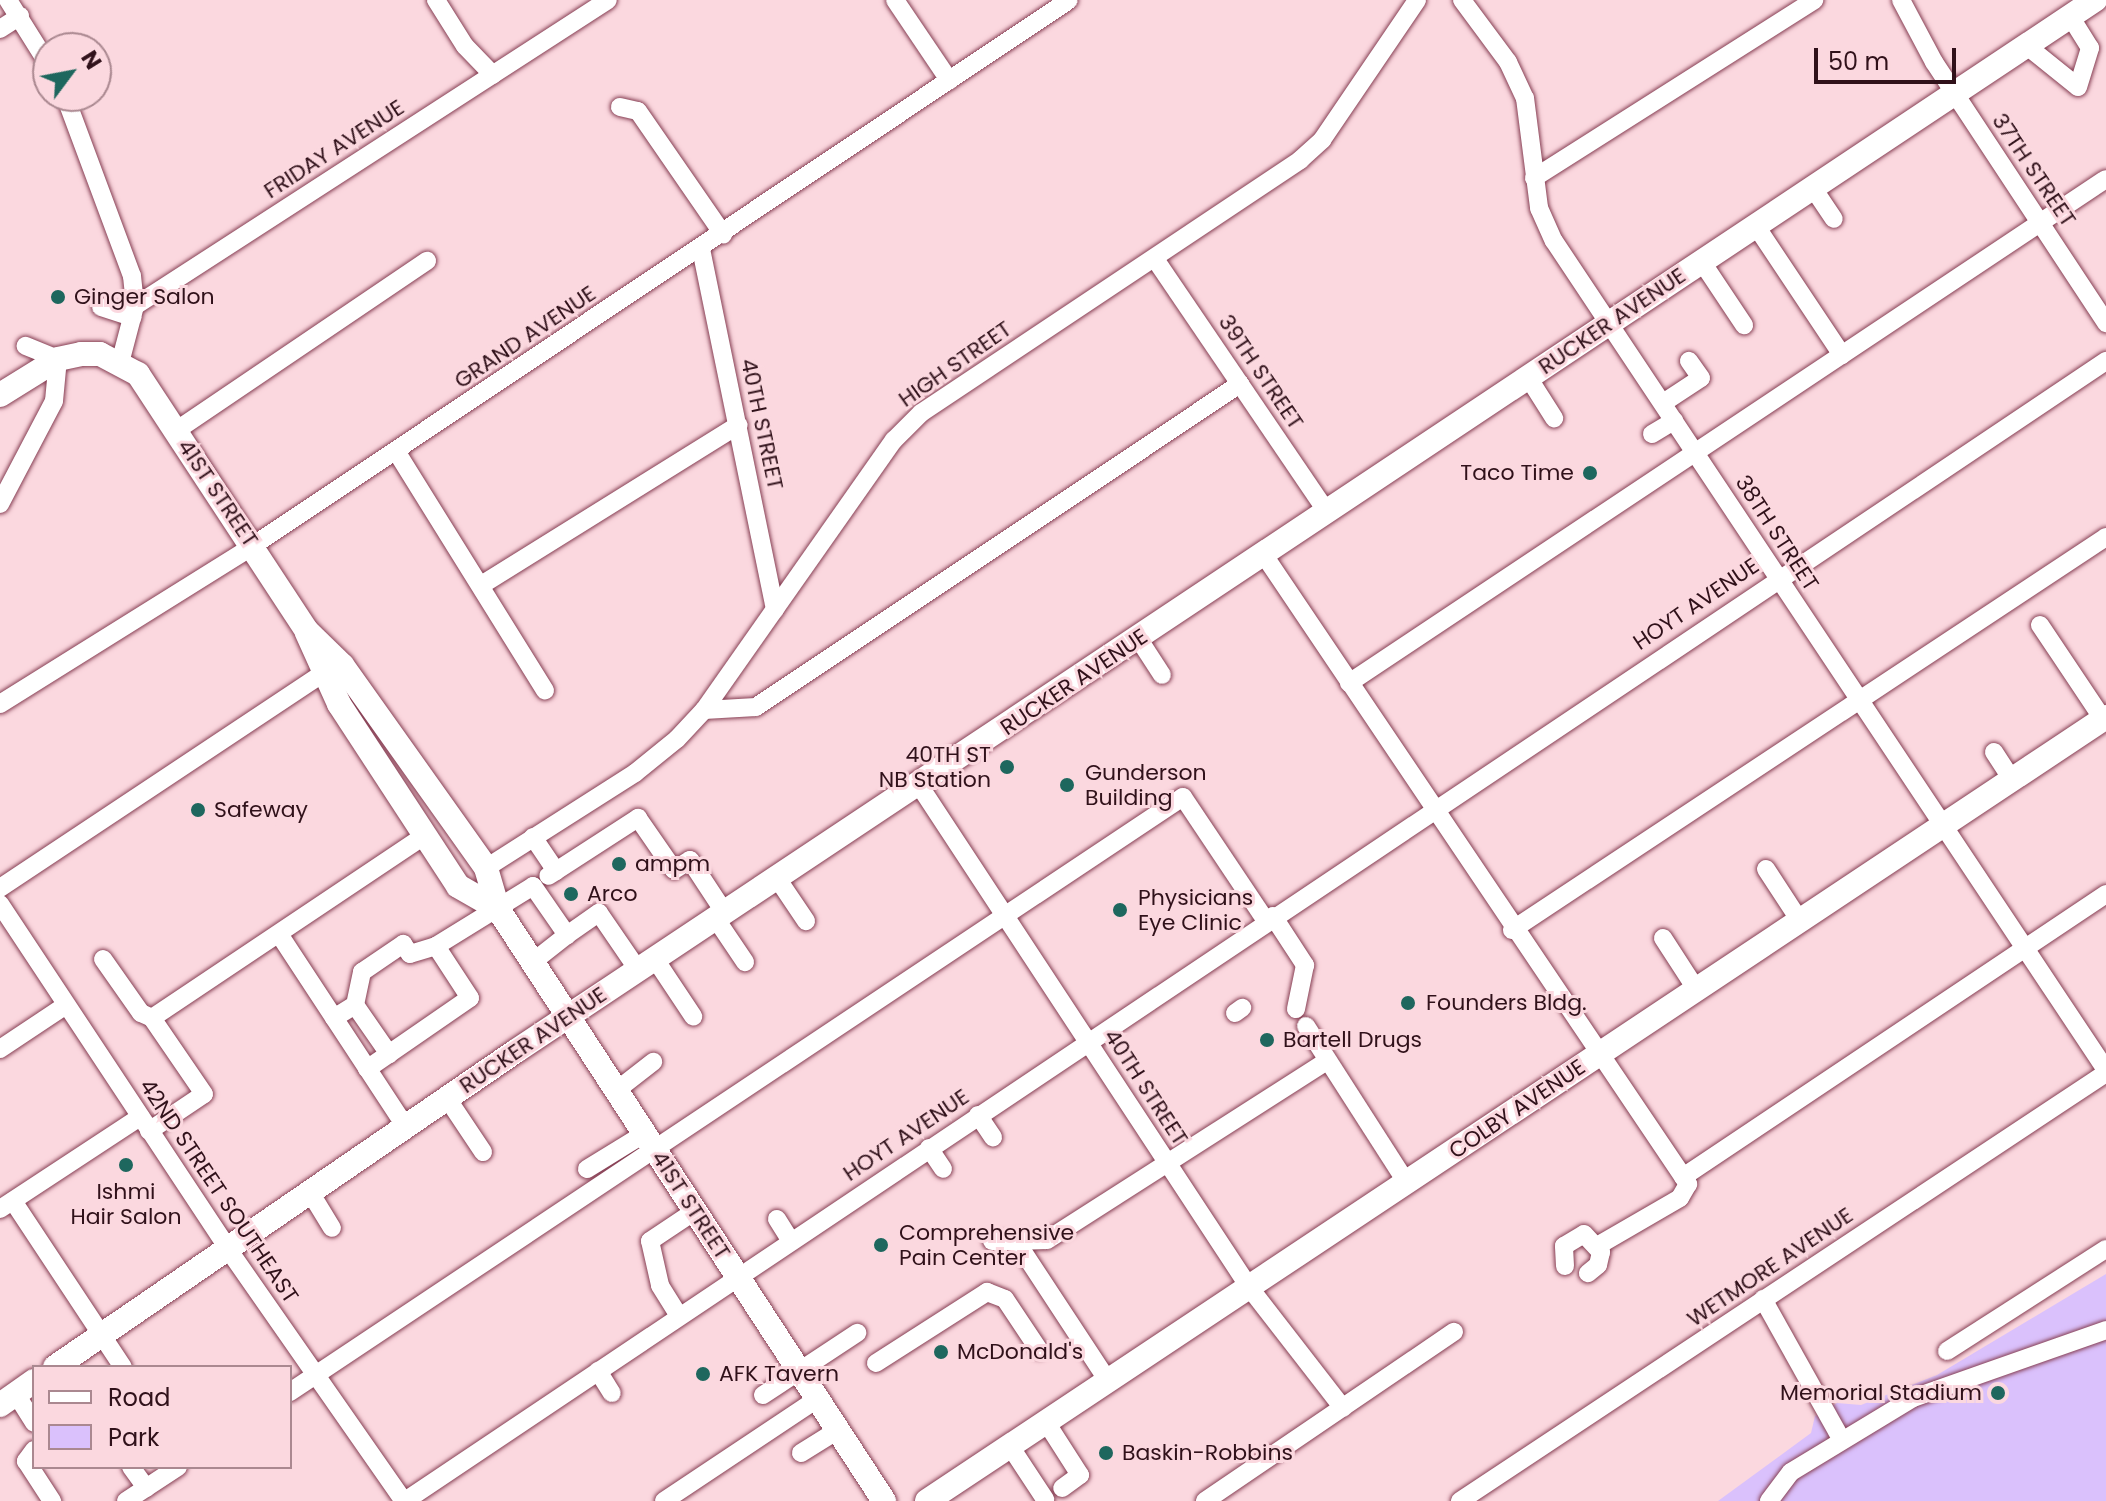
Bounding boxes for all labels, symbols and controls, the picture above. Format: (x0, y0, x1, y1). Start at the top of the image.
north arrow (32, 32, 112, 112)
scale bar (1818, 32, 1960, 82)
text: N (74, 45, 109, 75)
text: 50 m (1828, 45, 1889, 78)
street label: FRIDAY AVENUE (259, 94, 409, 204)
street label: 37TH STREET (1987, 108, 2081, 232)
street label: RUCKER AVENUE (1534, 262, 1690, 380)
street label: GRAND AVENUE (449, 280, 601, 394)
place label: Ginger Salon (74, 284, 215, 310)
marker: Ginger Salon (49, 288, 67, 306)
street label: 39TH STREET (1213, 310, 1309, 434)
street label: HIGH STREET (894, 315, 1016, 413)
street label: 40TH STREET (735, 356, 789, 492)
street label: 41ST STREET (172, 434, 264, 552)
place label: Taco Time (1460, 460, 1574, 486)
marker: Taco Time (1581, 464, 1599, 482)
street label: 38TH STREET (1730, 470, 1824, 596)
street label: HOYT AVENUE (1628, 552, 1764, 656)
street label: RUCKER AVENUE (996, 623, 1152, 741)
place label: 40TH ST NB Station (879, 741, 991, 792)
marker: 40TH ST NB Station (998, 758, 1016, 776)
place label: Gunderson Building (1085, 759, 1207, 810)
marker: Gunderson Building (1056, 774, 1078, 796)
place label: Safeway (214, 797, 308, 823)
marker: Safeway (189, 801, 207, 819)
place label: ampm (635, 851, 710, 877)
marker: ampm (610, 855, 628, 873)
place label: Arco (587, 881, 637, 907)
place label: Physicians Eye Clinic (1138, 884, 1253, 936)
marker: Arco (562, 885, 580, 903)
marker: Physicians Eye Clinic (1109, 899, 1131, 921)
street label: RUCKER AVENUE (455, 981, 611, 1099)
place label: Founders Bldg. (1426, 990, 1587, 1016)
marker: Founders Bldg. (1397, 992, 1419, 1014)
street label: 40TH STREET (1099, 1024, 1193, 1150)
place label: Bartell Drugs (1283, 1027, 1422, 1053)
marker: Bartell Drugs (1258, 1031, 1276, 1049)
street label: COLBY AVENUE (1444, 1054, 1590, 1164)
street label: 42ND STREET SOUTHEAST (134, 1074, 304, 1308)
street label: HOYT AVENUE (838, 1083, 974, 1187)
street label: 41ST STREET (646, 1146, 736, 1264)
marker: Ishmi Hair Salon (117, 1156, 135, 1174)
place label: Ishmi Hair Salon (71, 1178, 181, 1230)
street label: WETMORE AVENUE (1682, 1202, 1858, 1332)
place label: Comprehensive Pain Center (899, 1219, 1074, 1270)
marker: Comprehensive Pain Center (870, 1234, 892, 1256)
place label: McDonald's (957, 1339, 1083, 1365)
marker: McDonald's (932, 1343, 950, 1361)
place label: AFK Tavern (719, 1361, 839, 1387)
legend (32, 1365, 292, 1469)
marker: AFK Tavern (694, 1365, 712, 1383)
place label: Memorial Stadium (1780, 1380, 1982, 1406)
text: Road (108, 1381, 170, 1414)
marker: Memorial Stadium (1989, 1384, 2007, 1402)
text: Park (108, 1421, 159, 1454)
place label: Baskin-Robbins (1122, 1440, 1293, 1466)
marker: Baskin-Robbins (1097, 1444, 1115, 1462)

